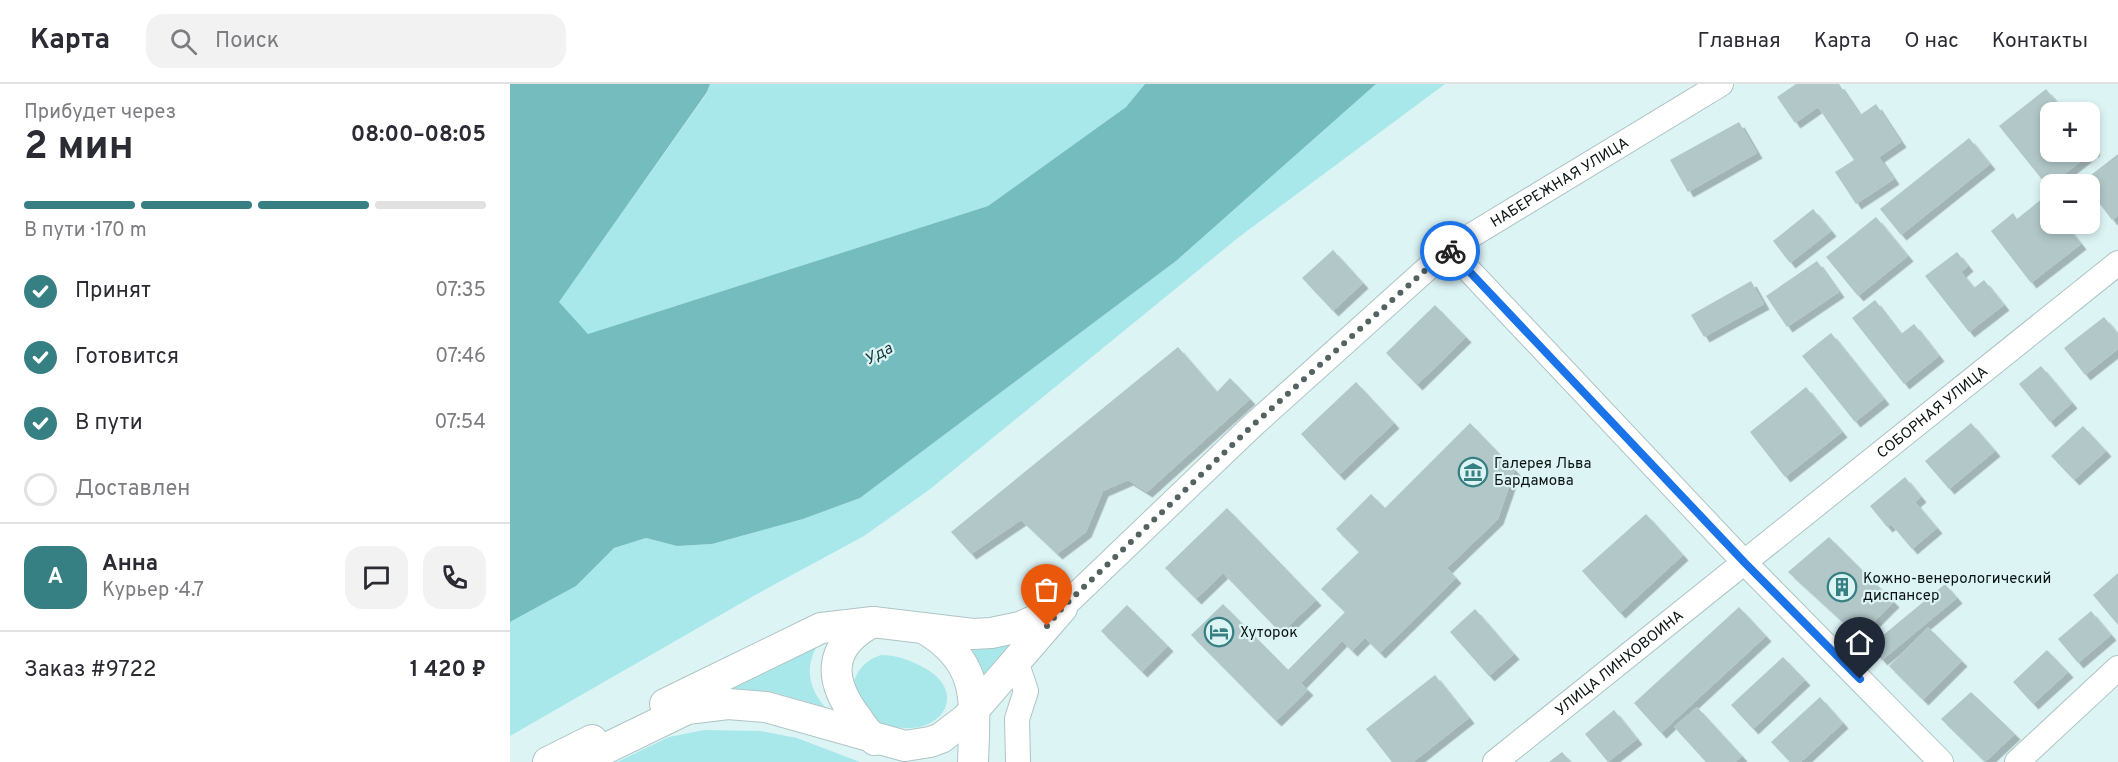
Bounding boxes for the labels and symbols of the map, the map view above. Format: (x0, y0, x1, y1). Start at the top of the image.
street label: НАБЕРЕЖНАЯ УЛИЦА (1487, 134, 1633, 233)
courier (1420, 221, 1480, 281)
water label: Уда (861, 339, 897, 370)
street label: СОБОРНАЯ УЛИЦА (1874, 363, 1993, 463)
place label: Галерея Льва Бардамова (1494, 455, 1591, 491)
museum icon: Галерея Льва Бардамова (1457, 456, 1489, 488)
pin (1021, 564, 1072, 626)
place label: Кожно-венерологический диспансер (1863, 570, 2051, 606)
building icon: Кожно-венерологический диспансер (1826, 571, 1858, 603)
street label: УЛИЦА ЛИНХОВОИНА (1552, 607, 1688, 721)
hotel icon: Хуторок (1203, 616, 1235, 648)
pin (1834, 617, 1885, 679)
place label: Хуторок (1240, 624, 1298, 643)

